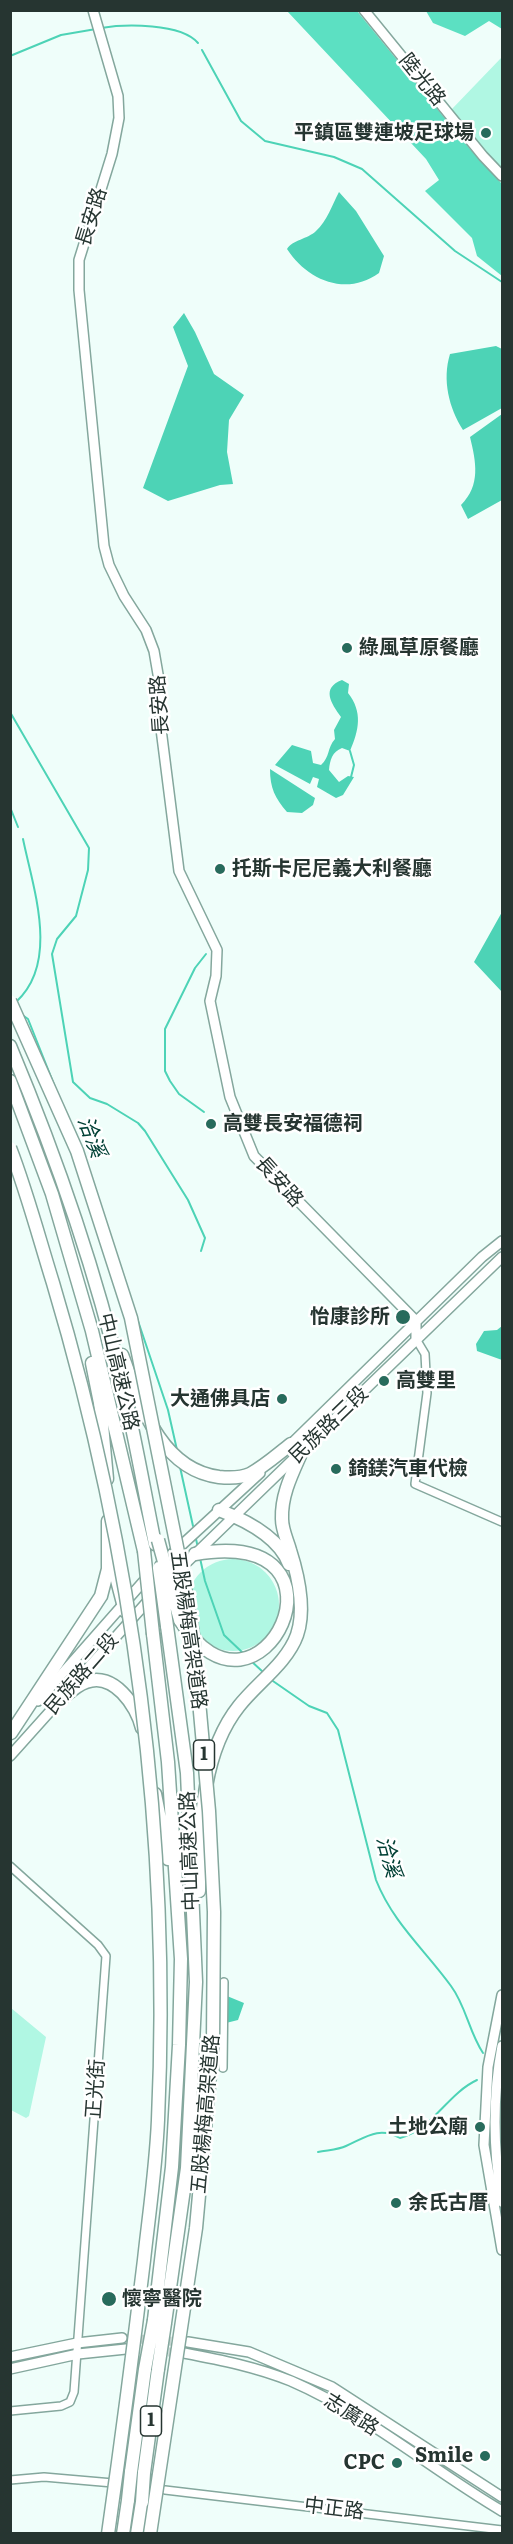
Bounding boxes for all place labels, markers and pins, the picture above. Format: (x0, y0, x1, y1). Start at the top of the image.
place label: 平鎮區雙連坡足球場 (294, 121, 474, 145)
marker: 平鎮區雙連坡足球場 (479, 126, 493, 140)
place label: 綠風草原餐廳 (359, 636, 479, 660)
marker: 綠風草原餐廳 (340, 641, 354, 655)
place label: 托斯卡尼尼義大利餐廳 (232, 857, 432, 881)
marker: 托斯卡尼尼義大利餐廳 (213, 862, 227, 876)
place label: 高雙長安福德祠 (223, 1112, 363, 1136)
marker: 高雙長安福德祠 (204, 1117, 218, 1131)
place label: 怡康診所 (310, 1305, 390, 1329)
marker: 怡康診所 (394, 1308, 412, 1326)
place label: 高雙里 (396, 1369, 456, 1393)
marker: 高雙里 (377, 1374, 391, 1388)
place label: 大通佛具店 (170, 1387, 270, 1411)
marker: 大通佛具店 (275, 1392, 289, 1406)
place label: 錡鎂汽車代檢 (348, 1457, 468, 1481)
marker: 錡鎂汽車代檢 (329, 1462, 343, 1476)
place label: 土地公廟 (388, 2115, 468, 2139)
marker: 土地公廟 (473, 2120, 487, 2134)
place label: 余氏古厝 (408, 2191, 488, 2215)
marker: 余氏古厝 (389, 2196, 403, 2210)
place label: 懷寧醫院 (122, 2287, 202, 2311)
marker: 懷寧醫院 (100, 2290, 118, 2308)
place label: Smile (415, 2444, 473, 2468)
marker: Smile (478, 2449, 492, 2463)
place label: CPC (344, 2451, 385, 2475)
marker: CPC (390, 2456, 404, 2470)

